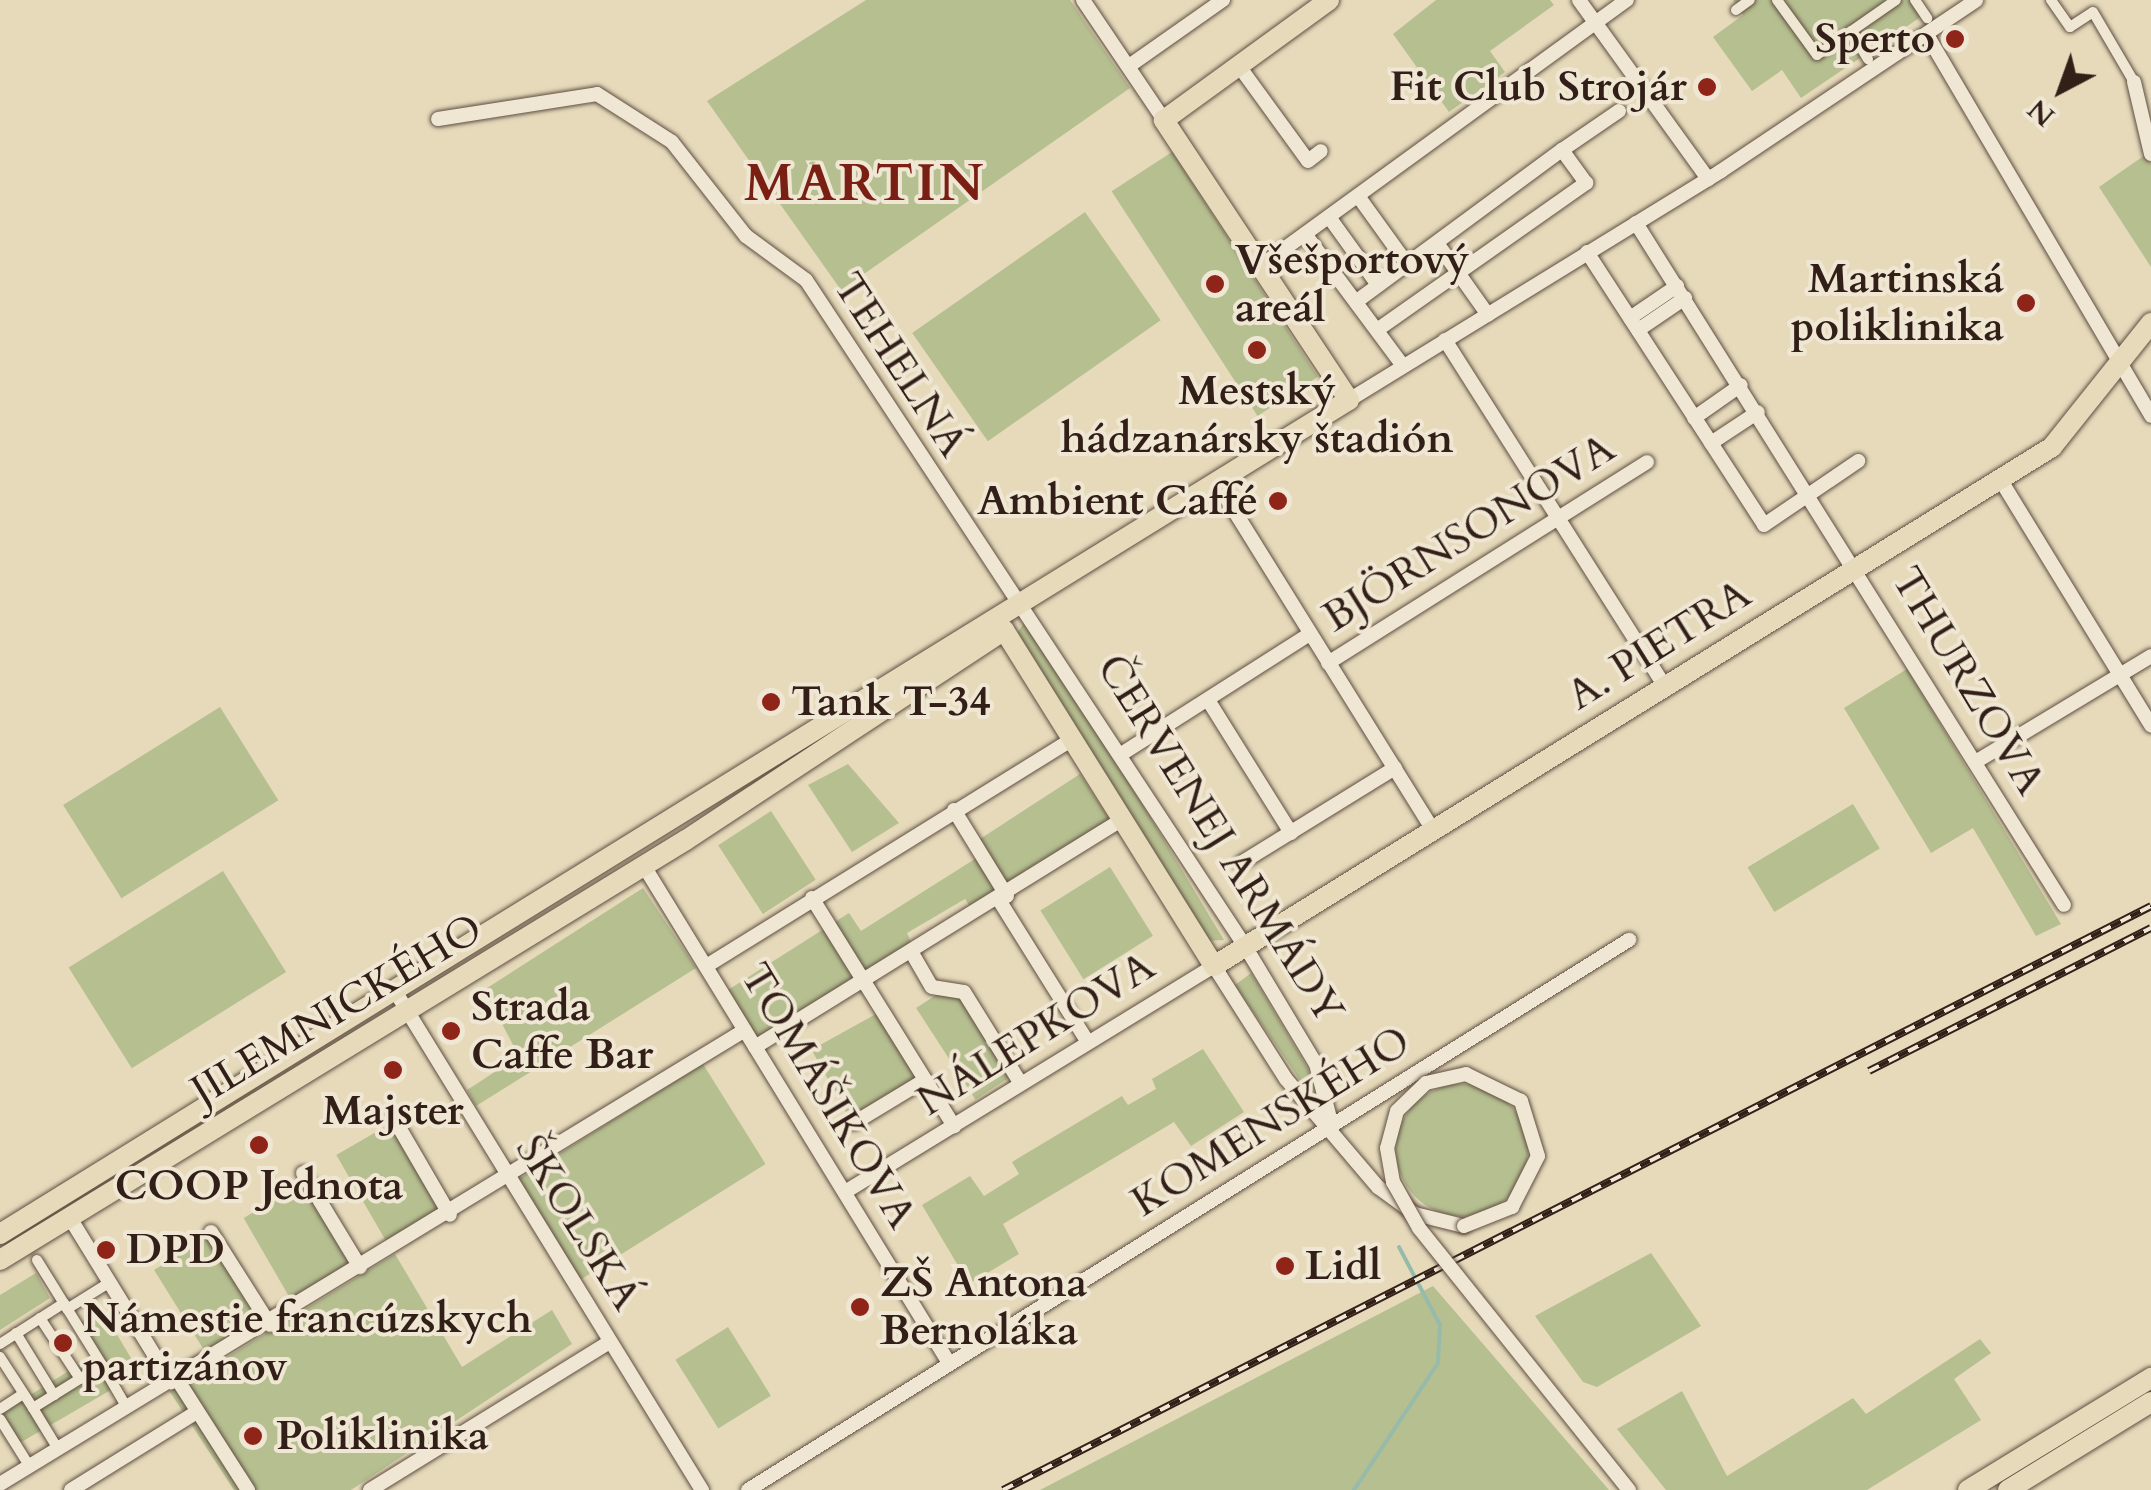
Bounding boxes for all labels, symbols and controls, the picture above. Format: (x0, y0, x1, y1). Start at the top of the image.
place label: Sperto (1815, 14, 1935, 64)
marker: Sperto (1944, 28, 1966, 50)
north arrow (2011, 40, 2111, 140)
place label: Fit Club Strojár (1390, 62, 1687, 112)
marker: Fit Club Strojár (1696, 76, 1718, 98)
text: N (2020, 90, 2063, 135)
district label: MARTIN (744, 154, 986, 216)
place label: Všešportový areál (1235, 235, 1470, 334)
place label: Martinská poliklinika (1791, 254, 2004, 352)
street label: TEHELNÁ (822, 264, 978, 466)
marker: Všešportový areál (1204, 273, 1226, 295)
marker: Martinská poliklinika (2013, 290, 2039, 316)
marker: Mestský hádzanársky štadión (1246, 339, 1268, 361)
place label: Mestský hádzanársky štadión (1061, 366, 1453, 464)
street label: BJÖRNSONOVA (1314, 423, 1624, 643)
place label: Ambient Caffé (977, 476, 1258, 526)
marker: Ambient Caffé (1267, 490, 1289, 512)
street label: THURZOVA (1880, 558, 2056, 804)
street label: A. PIETRA (1558, 569, 1760, 721)
street label: ČERVENEJ ARMÁDY (1086, 645, 1354, 1033)
place label: Tank T-34 (791, 677, 991, 727)
marker: Tank T-34 (760, 691, 782, 713)
street label: JILEMNICKÉHO (182, 903, 492, 1117)
street label: NÁLEPKOVA (908, 941, 1164, 1127)
street label: TOMÁŠIKOVA (729, 954, 927, 1238)
place label: Strada Caffe Bar (471, 982, 653, 1080)
street label: KOMENSKÉHO (1123, 1016, 1419, 1228)
marker: Strada Caffe Bar (440, 1020, 462, 1042)
marker: Majster (382, 1059, 404, 1081)
place label: Majster (322, 1086, 464, 1136)
street label: ŠKOLSKÁ (505, 1126, 651, 1320)
marker: COOP Jednota (248, 1134, 270, 1156)
place label: COOP Jednota (115, 1161, 403, 1211)
place label: DPD (126, 1225, 225, 1275)
marker: DPD (95, 1239, 117, 1261)
place label: Lidl (1305, 1241, 1381, 1291)
marker: Lidl (1274, 1255, 1296, 1277)
place label: ZŠ Antona Bernoláka (880, 1258, 1087, 1356)
place label: Námestie francúzskych partizánov (83, 1294, 532, 1392)
marker: ZŠ Antona Bernoláka (849, 1296, 871, 1318)
marker: Námestie francúzskych partizánov (52, 1332, 74, 1354)
place label: Poliklinika (276, 1411, 489, 1461)
marker: Poliklinika (240, 1423, 266, 1449)

